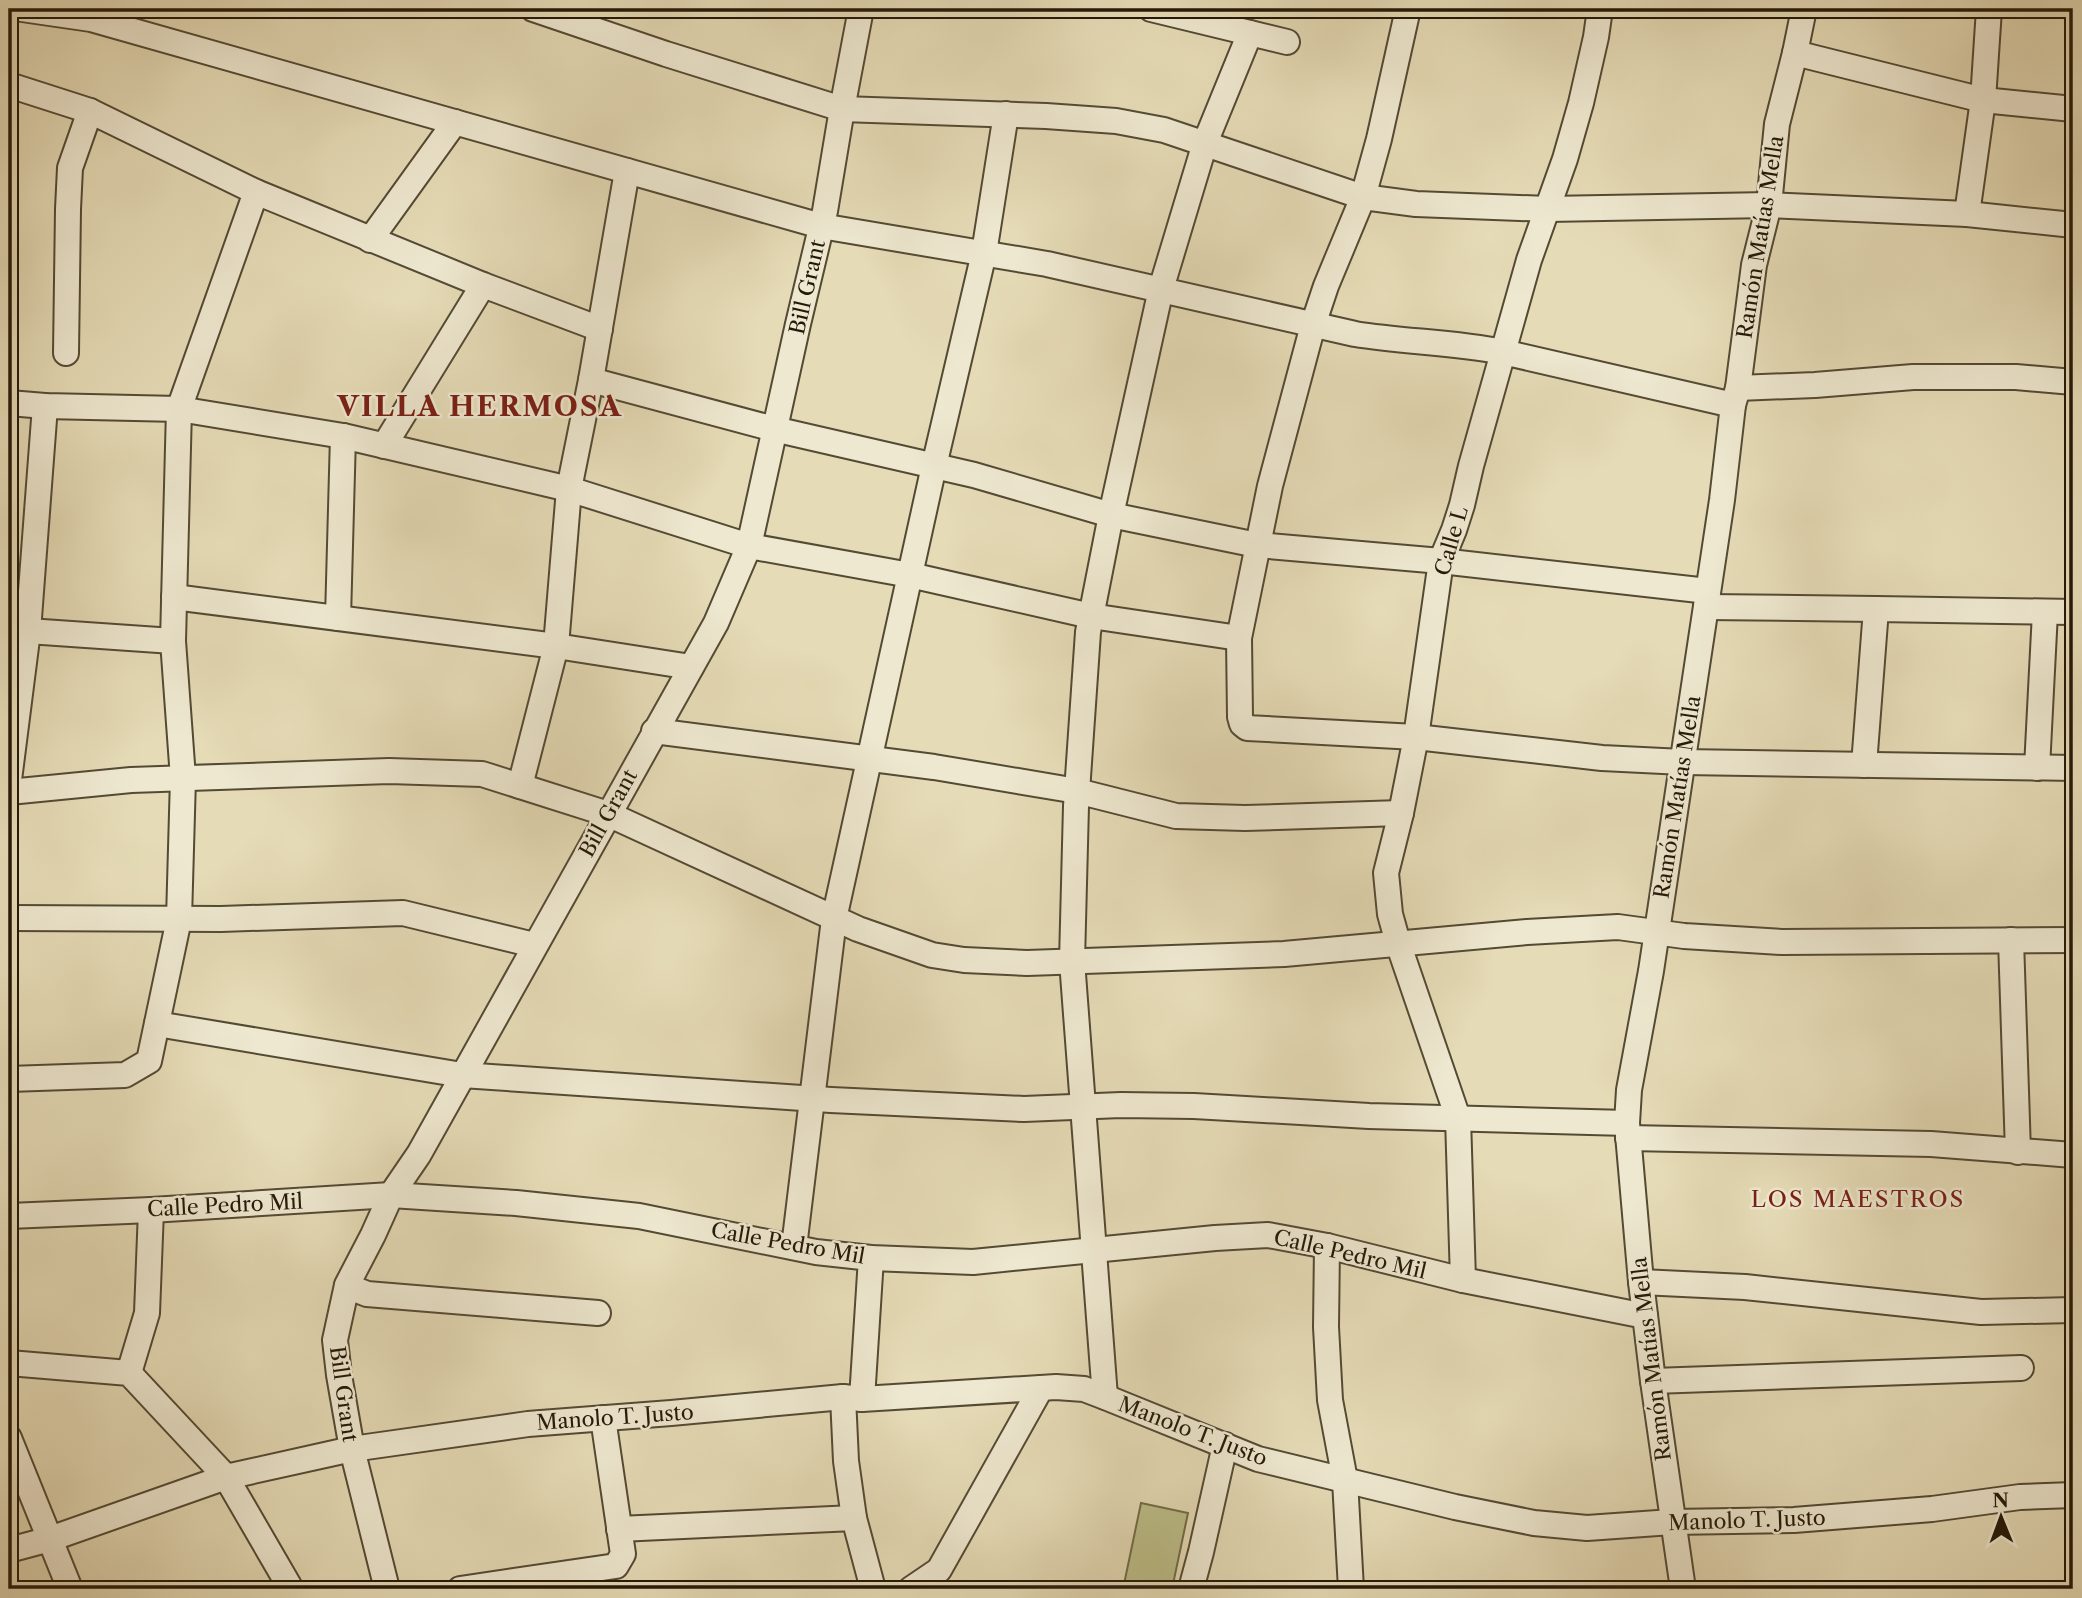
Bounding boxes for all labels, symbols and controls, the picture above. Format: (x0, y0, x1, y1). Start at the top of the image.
street label: Ramón Matías Mella (1732, 133, 1789, 340)
street label: Bill Grant (784, 237, 830, 337)
district label: VILLA HERMOSA (336, 389, 623, 423)
street label: Calle L (1429, 503, 1473, 579)
street label: Ramón Matías Mella (1649, 693, 1706, 900)
street label: Bill Grant (574, 764, 643, 861)
district label: LOS MAESTROS (1751, 1185, 1965, 1213)
street label: Calle Pedro Mil (147, 1188, 303, 1222)
street label: Calle Pedro Mil (709, 1217, 867, 1269)
street label: Calle Pedro Mil (1271, 1224, 1429, 1284)
street label: Ramón Matías Mella (1626, 1255, 1676, 1462)
street label: Bill Grant (325, 1345, 363, 1444)
street label: Manolo T. Justo (1115, 1391, 1271, 1471)
street label: Manolo T. Justo (536, 1399, 694, 1435)
north arrow (1966, 1482, 2036, 1552)
text: N (1992, 1489, 2009, 1512)
street label: Manolo T. Justo (1668, 1505, 1826, 1535)

